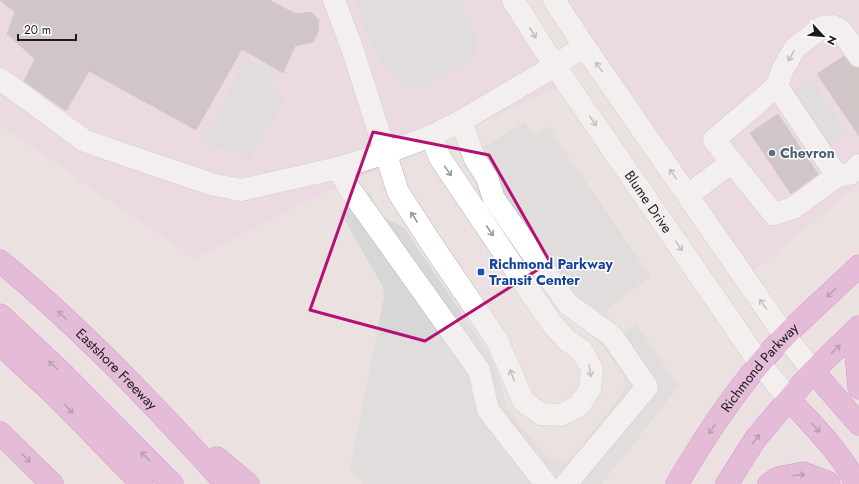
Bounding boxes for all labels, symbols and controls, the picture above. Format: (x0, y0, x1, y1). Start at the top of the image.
scale bar (18, 16, 76, 42)
north arrow (803, 16, 843, 56)
text: 20 m (24, 21, 51, 39)
one-way arrow (530, 27, 538, 39)
text: N (823, 33, 841, 48)
one-way arrow (786, 50, 794, 62)
one-way arrow (595, 62, 603, 73)
one-way arrow (589, 115, 597, 126)
place label: Chevron (780, 143, 835, 163)
marker: Chevron (767, 148, 777, 158)
one-way arrow (445, 165, 453, 177)
street label: Blume Drive (620, 166, 677, 237)
one-way arrow (669, 169, 677, 180)
one-way arrow (409, 211, 417, 223)
one-way arrow (486, 226, 494, 237)
one-way arrow (675, 240, 683, 251)
place label: Richmond Parkway Transit Center (489, 254, 613, 290)
marker: Richmond Parkway Transit Center (476, 267, 486, 277)
one-way arrow (826, 288, 836, 297)
one-way arrow (759, 298, 767, 309)
one-way arrow (57, 311, 67, 320)
street label: Richmond Parkway (716, 318, 803, 416)
street label: Eastshore Freeway (71, 324, 163, 415)
one-way arrow (831, 344, 841, 354)
one-way arrow (48, 360, 58, 369)
one-way arrow (586, 364, 594, 377)
one-way arrow (508, 369, 515, 381)
one-way arrow (64, 404, 74, 414)
one-way arrow (707, 423, 715, 435)
one-way arrow (811, 423, 820, 434)
one-way arrow (752, 434, 760, 445)
one-way arrow (140, 451, 150, 461)
one-way arrow (21, 454, 31, 463)
one-way arrow (793, 471, 806, 478)

